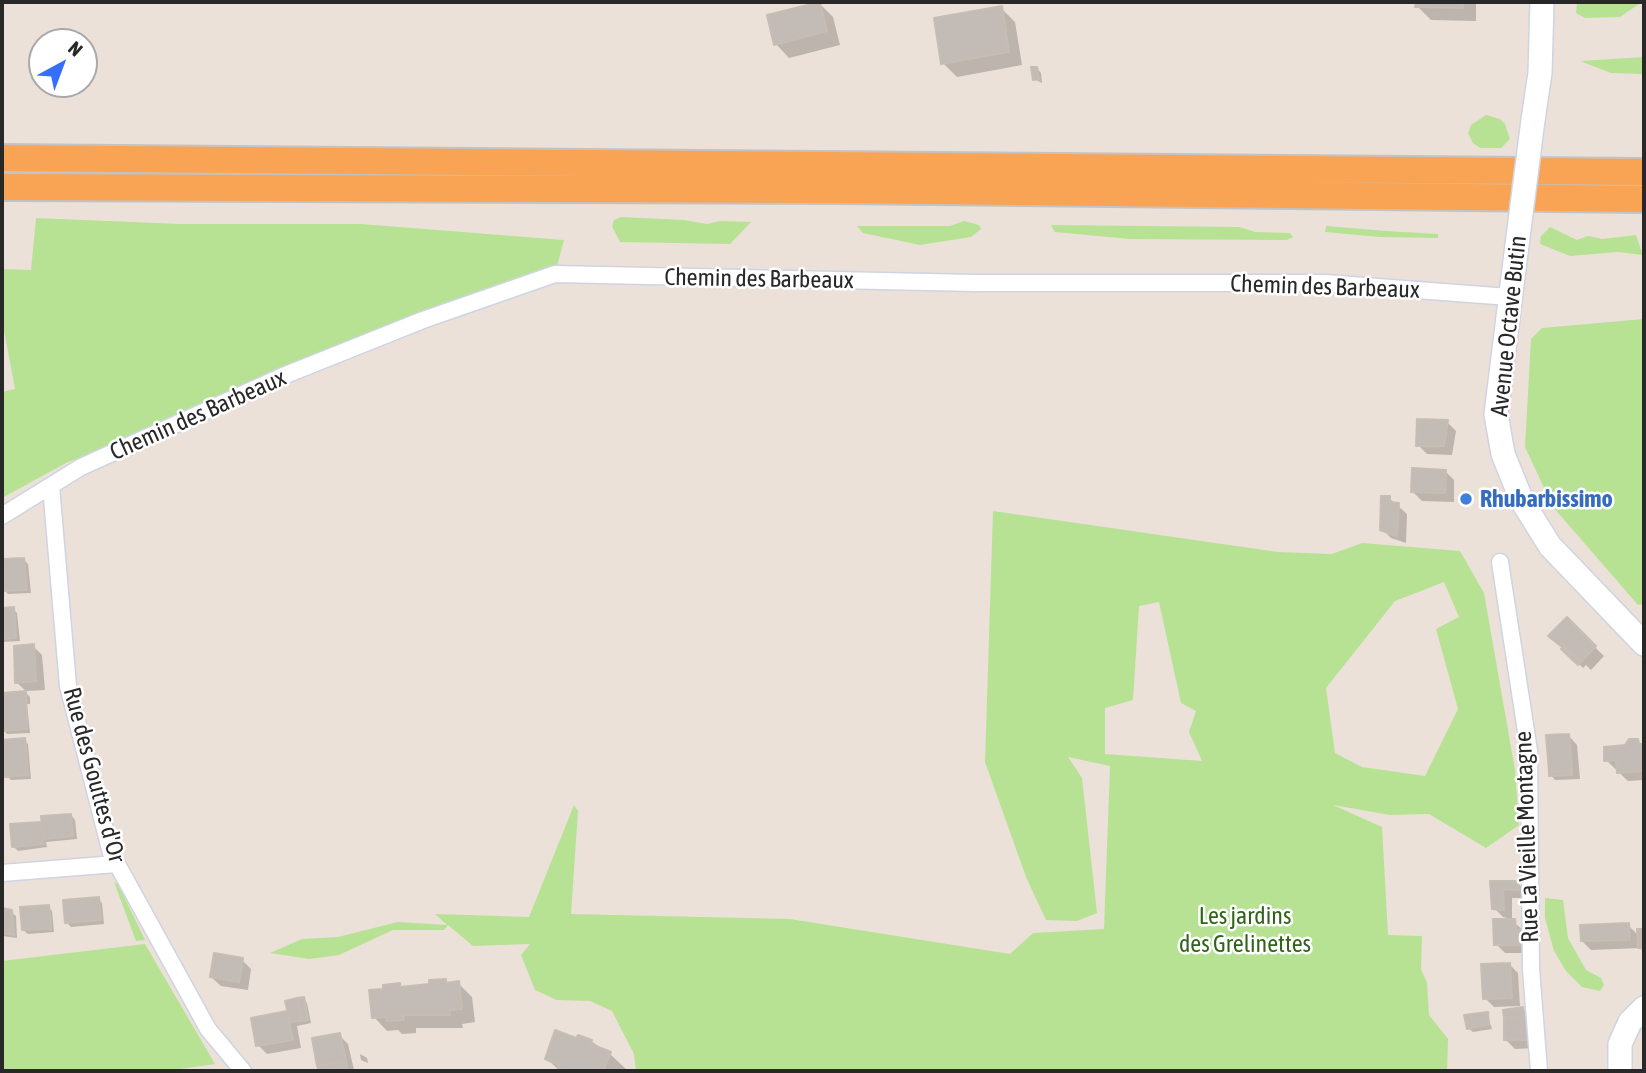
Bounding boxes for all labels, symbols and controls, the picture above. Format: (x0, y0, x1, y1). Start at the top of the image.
north arrow (28, 28, 98, 98)
text: N (64, 37, 87, 61)
street label: Avenue Octave Butin (1485, 234, 1533, 418)
street label: Chemin des Barbeaux (664, 263, 854, 295)
street label: Chemin des Barbeaux (1230, 269, 1420, 305)
street label: Chemin des Barbeaux (106, 363, 290, 467)
place label: Rhubarbissimo (1480, 485, 1613, 513)
marker: Rhubarbissimo (1458, 491, 1474, 507)
street label: Rue des Gouttes d'Or (57, 684, 131, 866)
street label: Rue La Vieille Montagne (1509, 731, 1545, 943)
park label: Les jardins des Grelinettes (1179, 902, 1311, 958)

